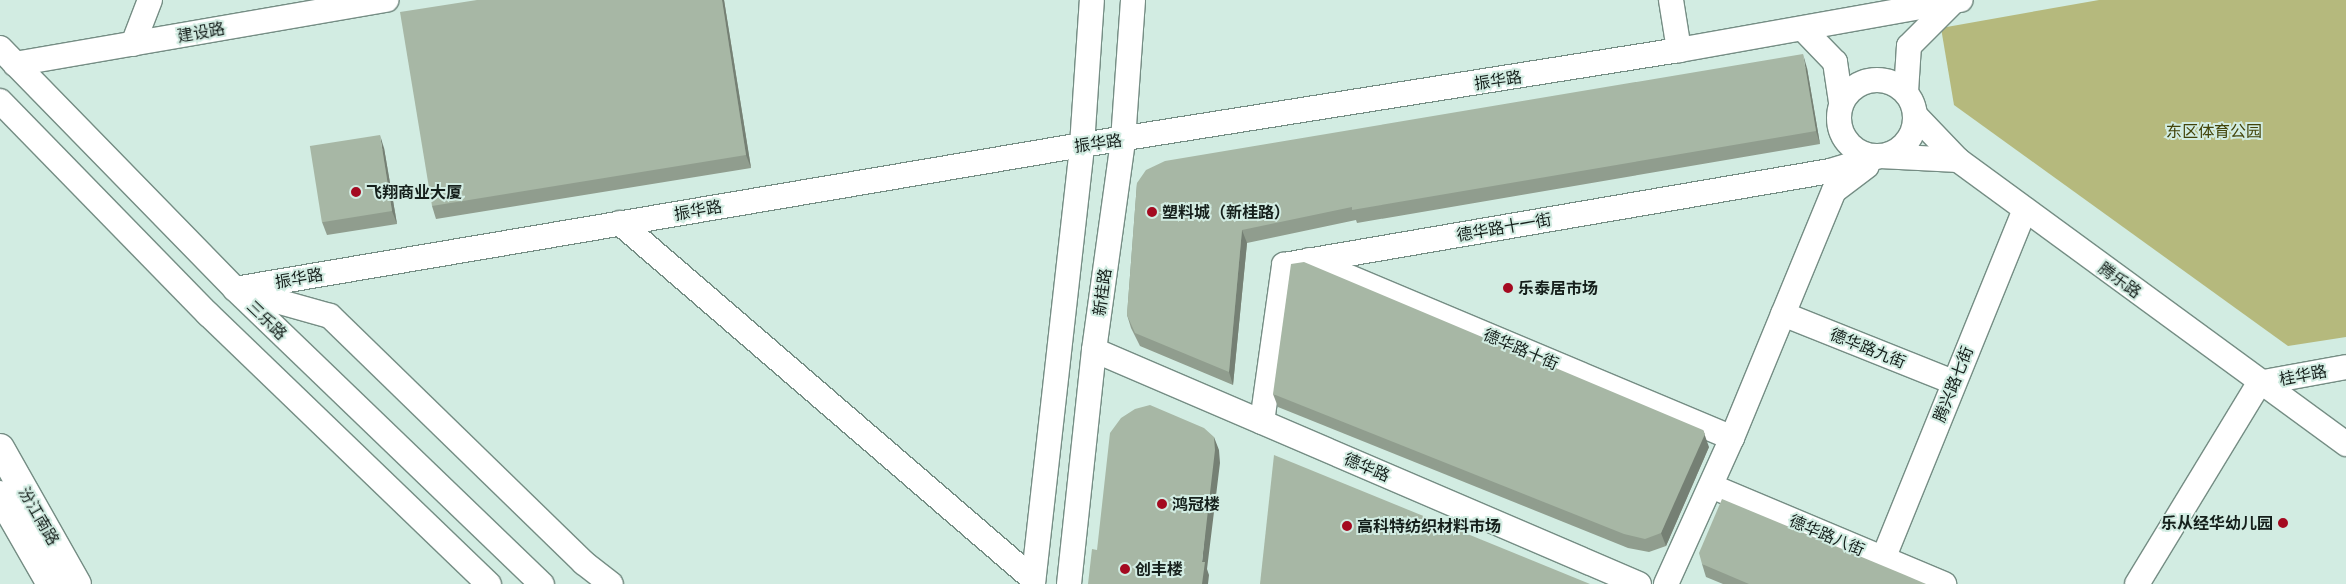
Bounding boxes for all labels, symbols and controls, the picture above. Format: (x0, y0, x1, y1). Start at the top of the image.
street label: 建设路 (176, 18, 226, 46)
street label: 振华路 (1473, 67, 1523, 93)
park label: 东区体育公园 (2166, 121, 2262, 141)
street label: 振华路 (1073, 130, 1123, 156)
place label: 飞翔商业大厦 (366, 182, 462, 202)
marker: 飞翔商业大厦 (350, 186, 362, 198)
street label: 振华路 (673, 196, 723, 224)
place label: 塑料城（新桂路） (1162, 202, 1290, 222)
marker: 塑料城（新桂路） (1146, 206, 1158, 218)
street label: 德华路十一街 (1455, 209, 1553, 245)
street label: 腾乐路 (2095, 258, 2145, 302)
street label: 振华路 (274, 264, 324, 292)
street label: 新桂路 (1089, 267, 1115, 317)
place label: 乐泰居市场 (1518, 278, 1598, 298)
marker: 乐泰居市场 (1502, 282, 1514, 294)
street label: 三乐路 (243, 296, 291, 344)
street label: 德华路九街 (1827, 324, 1909, 372)
street label: 德华路十街 (1480, 325, 1562, 373)
street label: 腾兴路七街 (1929, 343, 1977, 425)
street label: 桂华路 (2278, 361, 2328, 389)
street label: 德华路 (1341, 449, 1393, 485)
street label: 汾江南路 (15, 483, 63, 549)
place label: 鸿冠楼 (1172, 494, 1220, 514)
marker: 鸿冠楼 (1156, 498, 1168, 510)
street label: 德华路八街 (1786, 511, 1868, 559)
place label: 乐从经华幼儿园 (2161, 513, 2273, 533)
place label: 高科特纺织材料市场 (1357, 516, 1501, 536)
marker: 乐从经华幼儿园 (2277, 517, 2289, 529)
marker: 高科特纺织材料市场 (1341, 520, 1353, 532)
place label: 创丰楼 (1135, 559, 1183, 579)
marker: 创丰楼 (1119, 563, 1131, 575)

